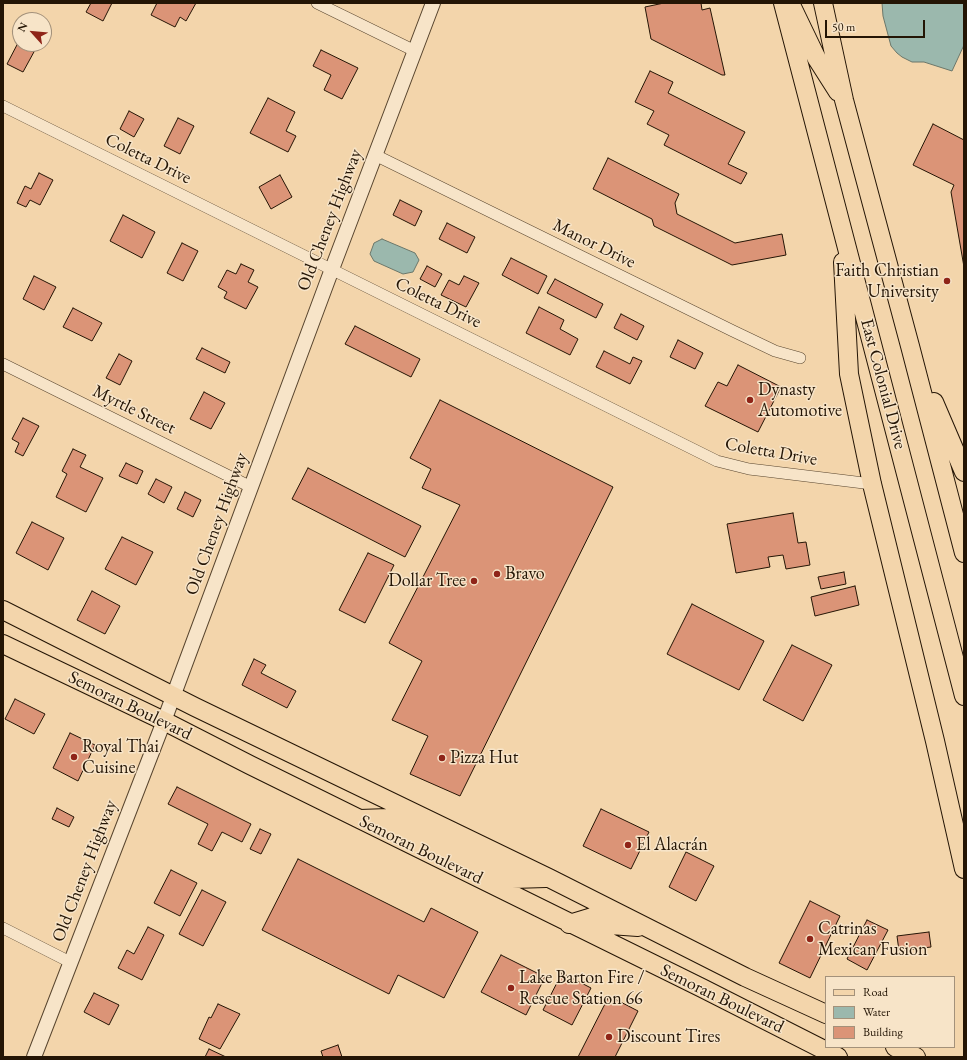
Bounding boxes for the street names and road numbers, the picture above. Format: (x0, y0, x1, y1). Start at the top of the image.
street label: Coletta Drive (101, 129, 195, 189)
street label: Old Cheney Highway (293, 146, 367, 294)
street label: Manor Drive (549, 215, 639, 273)
street label: Coletta Drive (391, 273, 485, 333)
street label: East Colonial Drive (855, 316, 911, 452)
street label: Myrtle Street (89, 381, 179, 439)
street label: Coletta Drive (723, 433, 819, 471)
street label: Old Cheney Highway (181, 450, 253, 598)
street label: Semoran Boulevard (65, 667, 195, 745)
street label: Old Cheney Highway (48, 797, 122, 945)
street label: Semoran Boulevard (356, 811, 486, 889)
street label: Semoran Boulevard (657, 960, 787, 1038)

